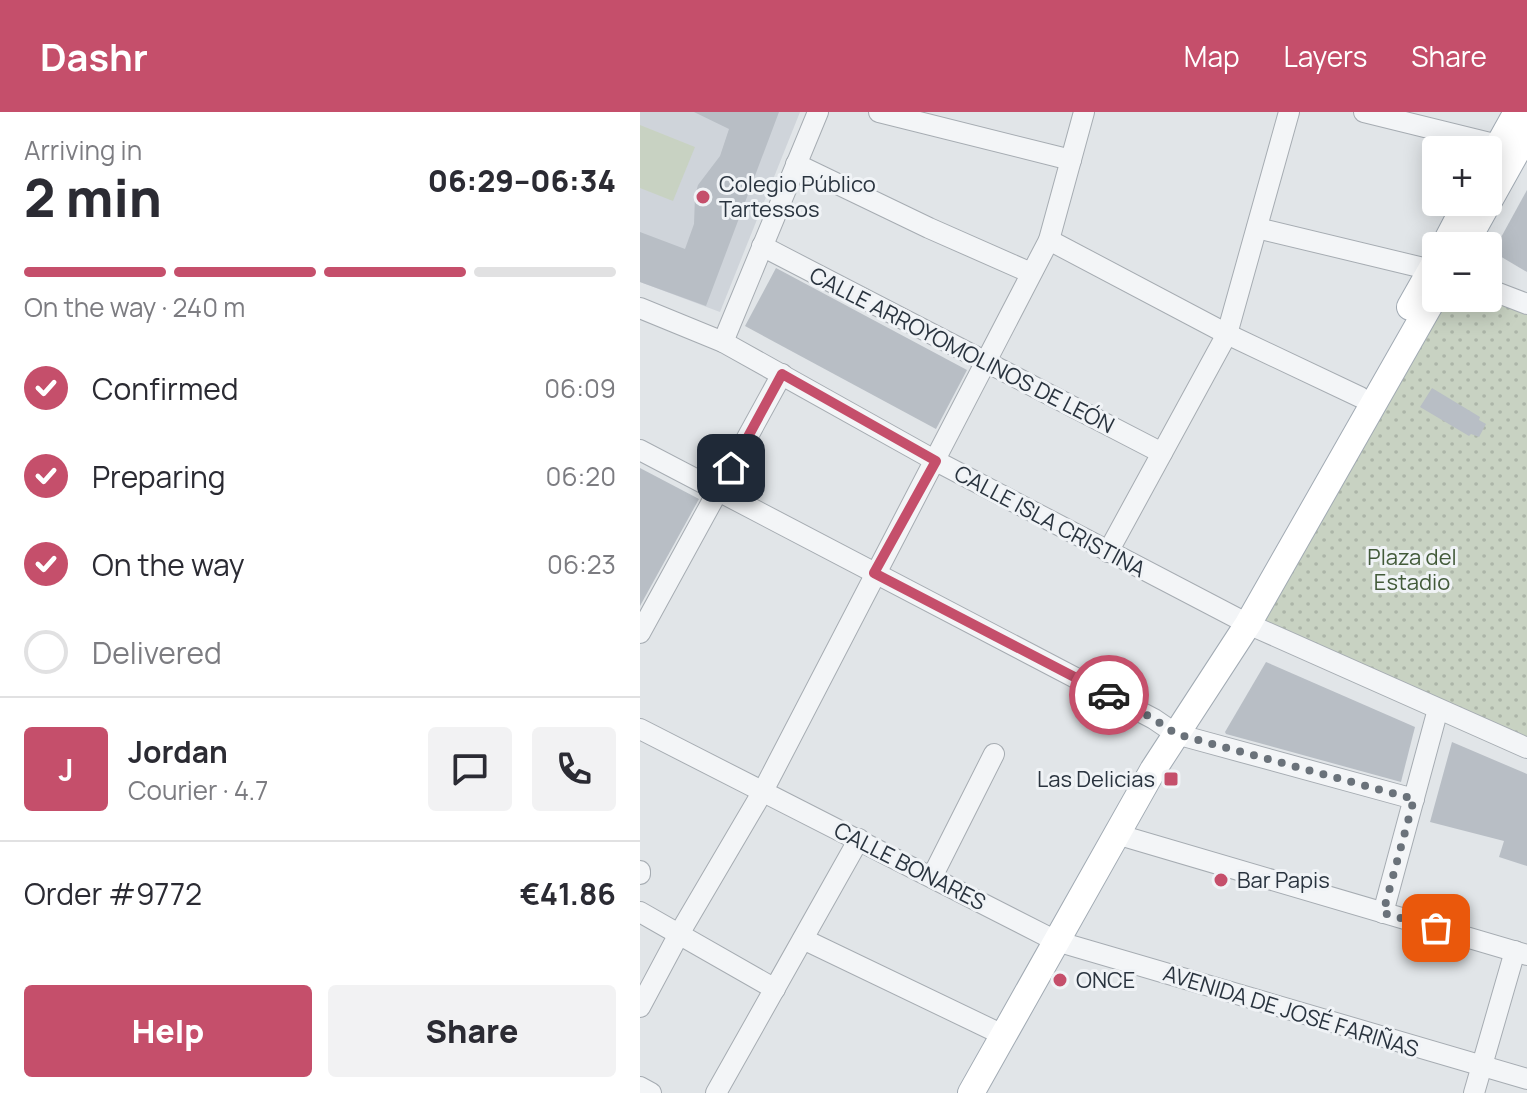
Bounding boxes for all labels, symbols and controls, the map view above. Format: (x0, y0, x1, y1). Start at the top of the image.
text: Dashr (40, 30, 148, 82)
text: Map (1184, 37, 1240, 75)
text: Layers (1284, 37, 1367, 75)
text: Share (1411, 37, 1487, 75)
text: Arriving in (24, 132, 142, 168)
map controls (1422, 136, 1502, 312)
button: + (1422, 136, 1502, 216)
text: 06:29–06:34 (428, 160, 616, 201)
text: 2 min (24, 162, 162, 233)
place label: Colegio Público Tartessos (719, 169, 876, 224)
marker: Colegio Público Tartessos (694, 188, 712, 206)
button: − (1422, 232, 1502, 312)
street label: CALLE ARROYOMOLINOS DE LEÓN (804, 260, 1120, 440)
text: On the way · 240 m (24, 289, 245, 325)
icon: check (24, 366, 68, 410)
text: Confirmed (92, 368, 239, 409)
text: 06:09 (544, 370, 616, 406)
pin (697, 434, 765, 502)
icon: home (709, 446, 753, 490)
icon: check (24, 454, 68, 498)
text: Preparing (92, 456, 226, 497)
text: 06:20 (546, 458, 616, 494)
street label: CALLE ISLA CRISTINA (949, 458, 1151, 584)
icon: check (24, 542, 68, 586)
park label: Plaza del Estadio (1367, 542, 1457, 597)
text: On the way (92, 544, 245, 585)
text: 06:23 (547, 546, 616, 582)
text: Delivered (92, 632, 222, 673)
courier (1069, 655, 1149, 735)
icon: car (1087, 673, 1131, 717)
button: chat (428, 727, 512, 811)
button: phone (532, 727, 616, 811)
text: Jordan (128, 731, 228, 772)
text: J (58, 749, 74, 790)
place label: Las Delicias (1037, 764, 1155, 794)
marker: Las Delicias (1162, 770, 1180, 788)
text: Courier · 4.7 (128, 772, 268, 808)
street label: CALLE BONARES (829, 815, 991, 917)
place label: Bar Papis (1237, 865, 1330, 895)
marker: Bar Papis (1212, 871, 1230, 889)
text: Order #9772 (24, 873, 202, 914)
text: €41.86 (520, 873, 616, 914)
pin (1402, 894, 1470, 962)
icon: bag (1414, 906, 1458, 950)
street label: AVENIDA DE JOSÉ FARIÑAS (1160, 958, 1422, 1064)
place label: ONCE (1076, 965, 1135, 995)
marker: ONCE (1051, 971, 1069, 989)
button: Help (24, 985, 312, 1077)
button: Share (328, 985, 616, 1077)

